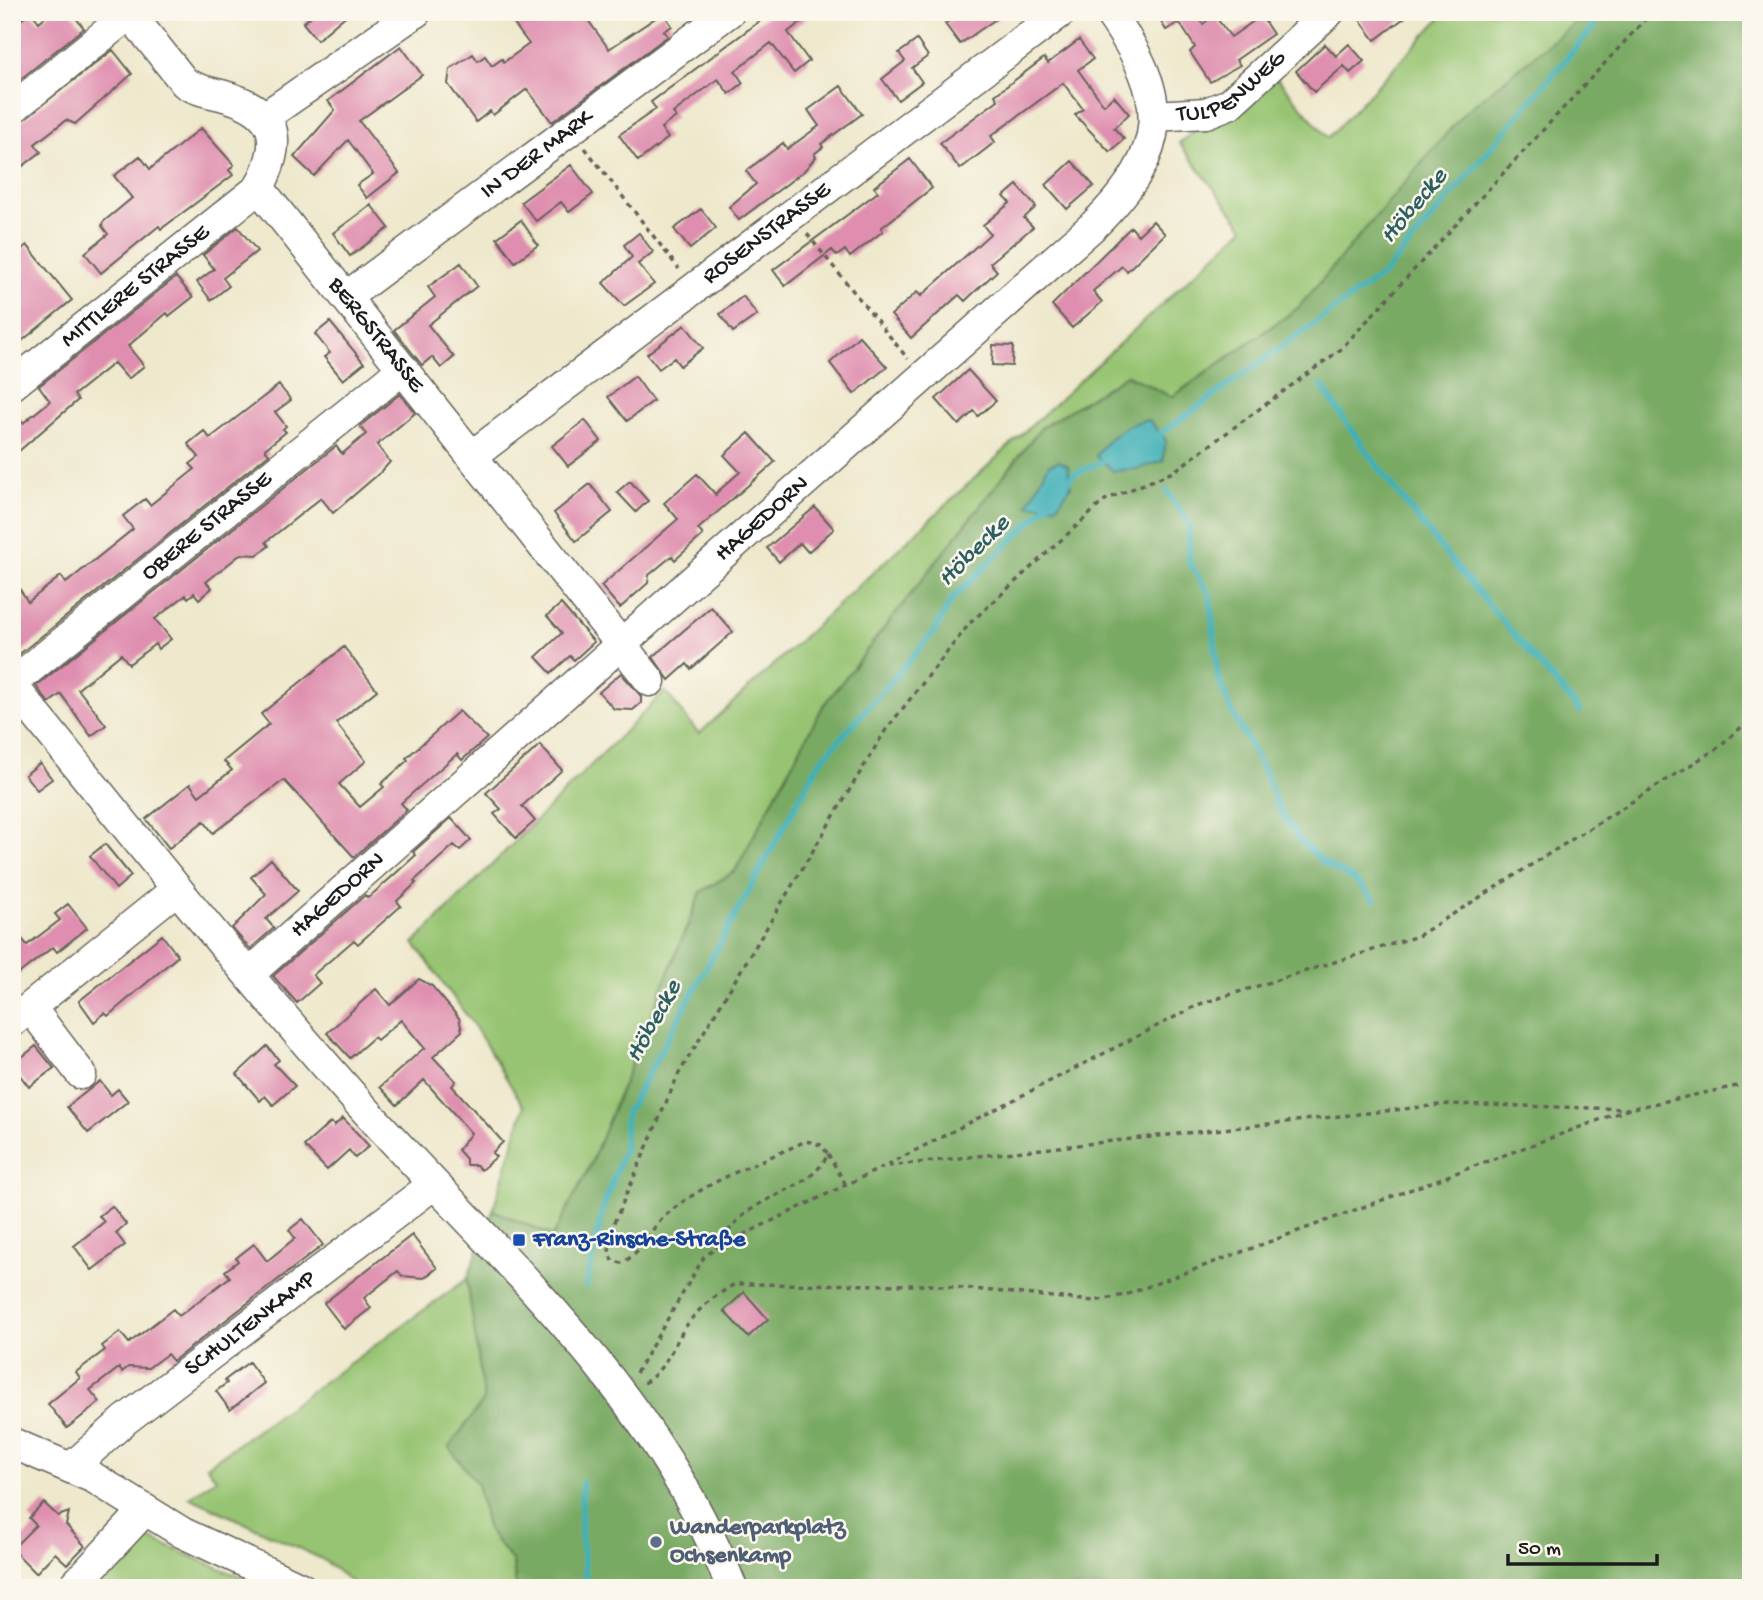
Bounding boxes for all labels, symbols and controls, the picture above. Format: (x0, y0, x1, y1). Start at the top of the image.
street label: TULPENWEG (1174, 44, 1293, 129)
street label: IN DER MARK (475, 102, 601, 206)
water label: Höbecke (1374, 162, 1457, 251)
street label: ROSENSTRASSE (697, 175, 838, 291)
street label: MITTLERE STRASSE (55, 218, 217, 355)
street label: BERGSTRASSE (321, 271, 431, 400)
street label: OBERE STRASSE (136, 465, 279, 588)
street label: HAGEDORN (709, 470, 816, 568)
water label: Höbecke (932, 508, 1019, 595)
street label: HAGEDORN (285, 846, 391, 944)
water label: Höbecke (620, 974, 691, 1069)
place label: Franz-Rinsche-Straße (532, 1226, 747, 1255)
marker: Franz-Rinsche-Straße (511, 1232, 527, 1248)
street label: SCHULTENKAMP (179, 1264, 323, 1383)
place label: Wanderparkplatz Ochsenkamp (669, 1514, 847, 1571)
scale bar (1508, 1523, 1656, 1567)
marker: Wanderparkplatz Ochsenkamp (648, 1534, 664, 1550)
text: 50 m (1518, 1538, 1561, 1563)

